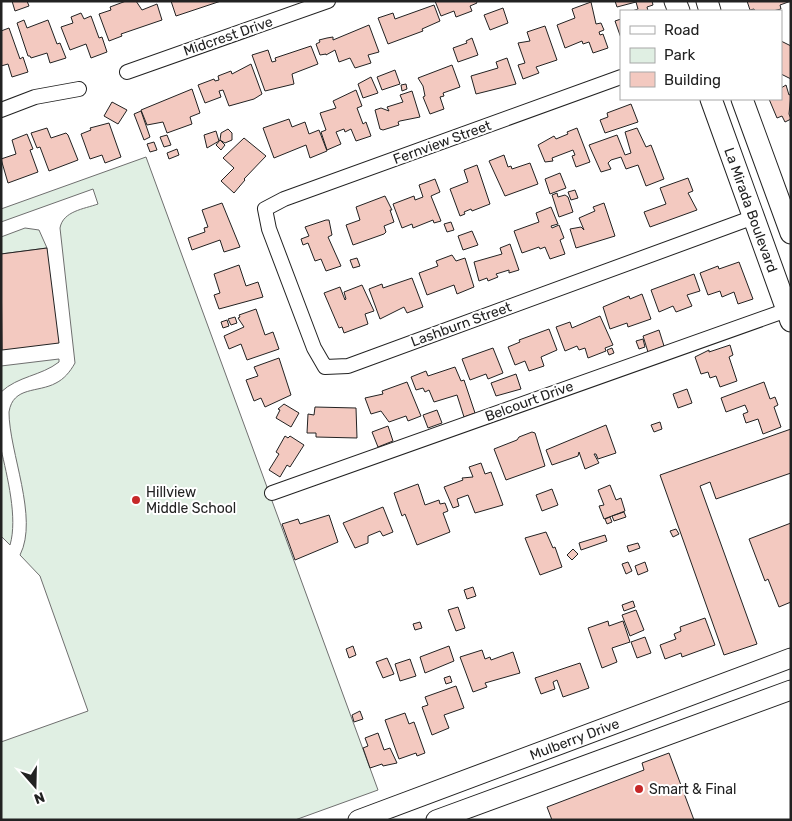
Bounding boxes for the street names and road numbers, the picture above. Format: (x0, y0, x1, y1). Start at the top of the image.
street label: Midcrest Drive (181, 13, 275, 60)
street label: Fernview Street (391, 117, 494, 168)
street label: La Mirada Boulevard (720, 145, 781, 275)
street label: Lashburn Street (409, 298, 514, 351)
street label: Belcourt Drive (483, 378, 576, 425)
street label: Mulberry Drive (527, 715, 622, 764)

